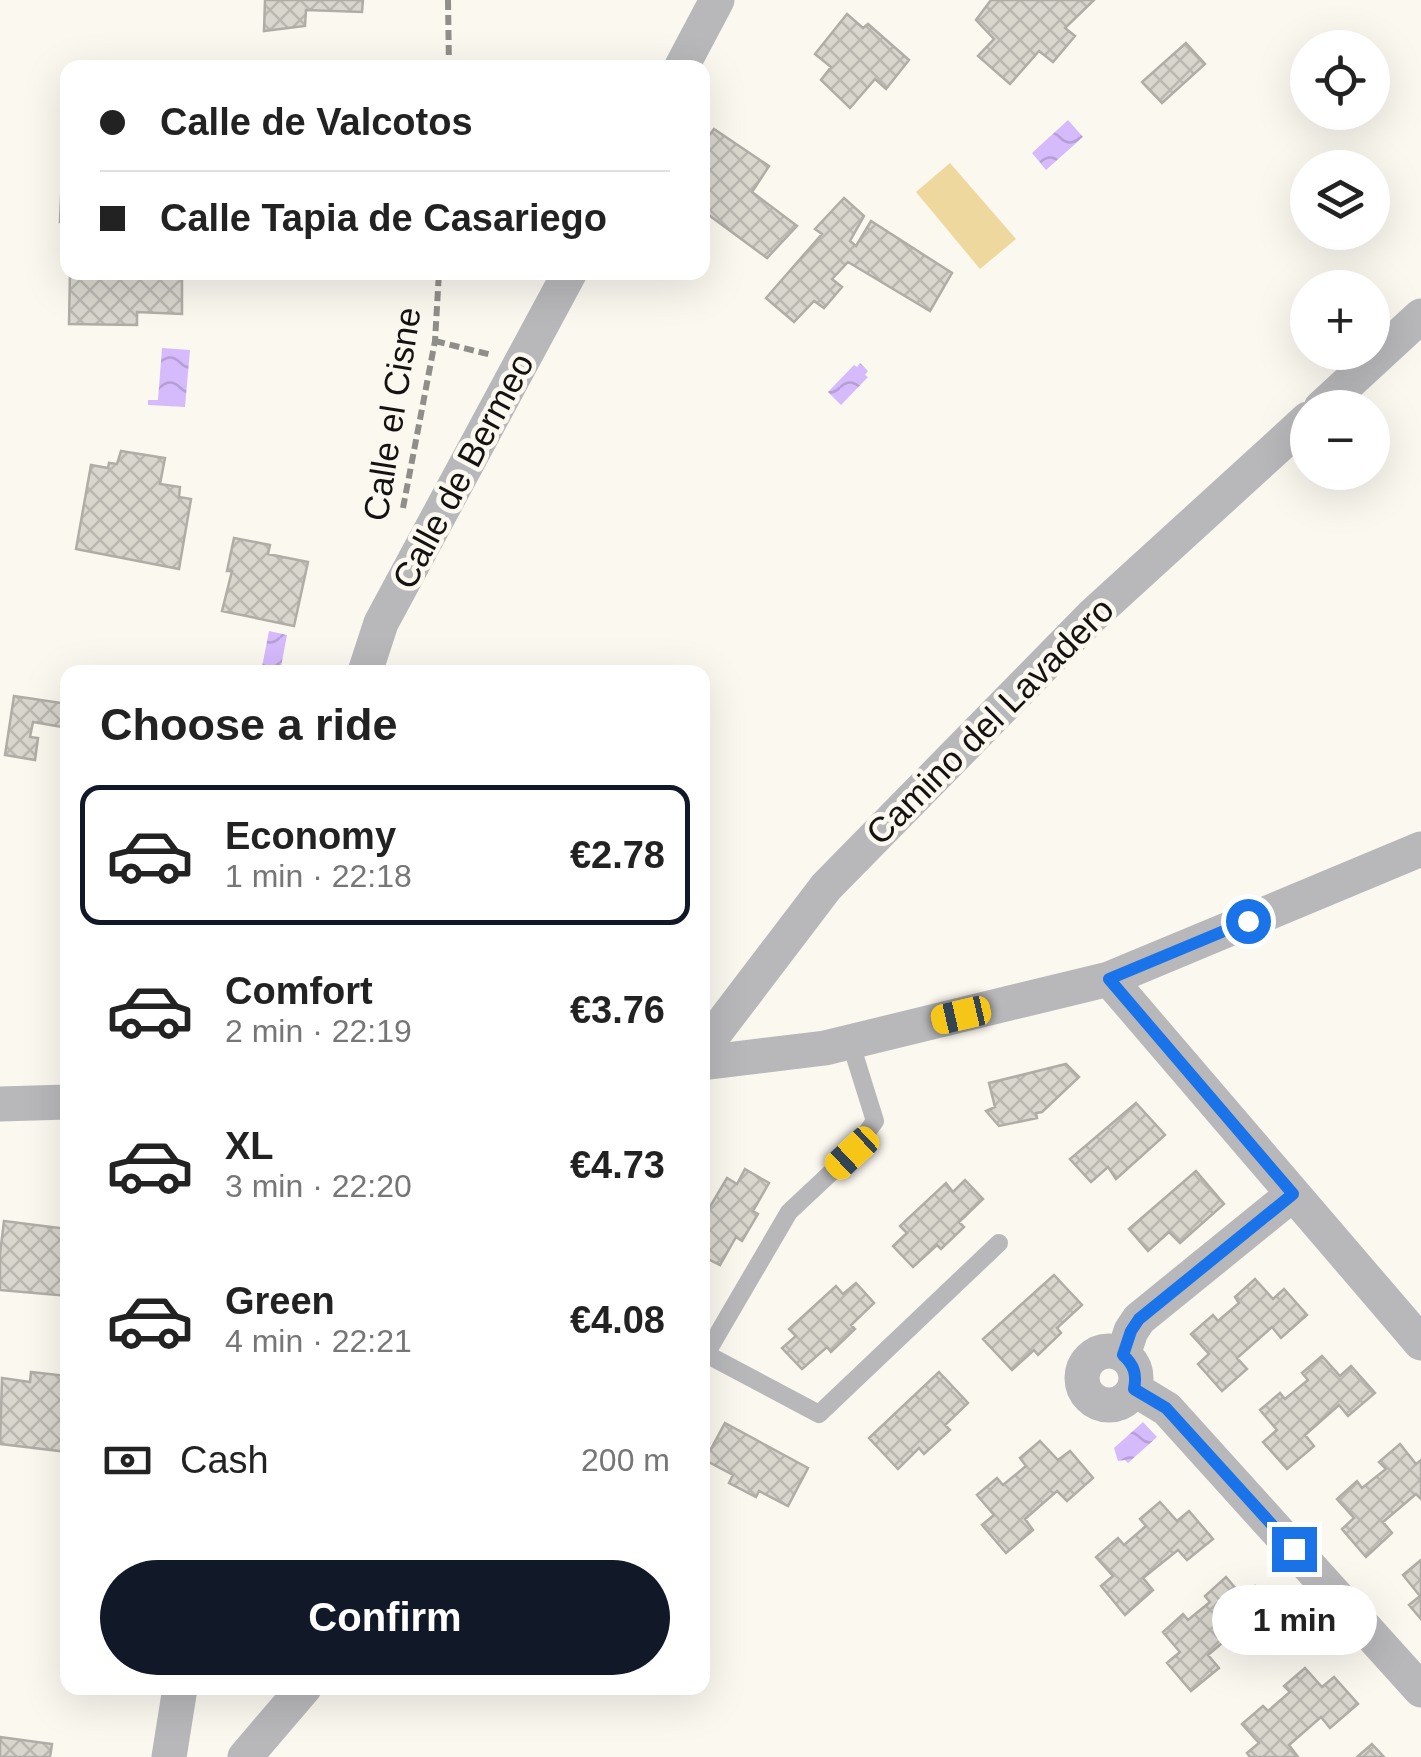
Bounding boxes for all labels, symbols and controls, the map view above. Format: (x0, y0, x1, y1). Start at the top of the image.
map controls (1290, 30, 1390, 490)
button: locate (1290, 30, 1390, 130)
text: Calle de Valcotos (160, 101, 473, 143)
button: layers (1290, 150, 1390, 250)
text: Calle Tapia de Casariego (160, 197, 607, 239)
button: + (1290, 270, 1390, 370)
street label: Calle el Cisne (355, 304, 428, 524)
street label: Calle de Bermeo (384, 347, 541, 595)
button: − (1290, 390, 1390, 490)
street label: Camino del Lavadero (858, 589, 1121, 852)
text: Choose a ride (100, 699, 398, 750)
icon: car (105, 810, 195, 900)
text: Economy (225, 815, 396, 857)
text: €2.78 (570, 834, 665, 876)
text: 1 min · 22:18 (225, 858, 412, 894)
route start (1226, 899, 1271, 944)
icon: car (105, 965, 195, 1055)
text: Comfort (225, 970, 373, 1012)
text: €3.76 (570, 989, 665, 1031)
car (928, 994, 994, 1036)
text: 2 min · 22:19 (225, 1013, 412, 1049)
icon: car (105, 1120, 195, 1210)
car (820, 1122, 884, 1184)
text: XL (225, 1125, 274, 1167)
text: €4.73 (570, 1144, 665, 1186)
text: 3 min · 22:20 (225, 1168, 412, 1204)
icon: car (105, 1275, 195, 1365)
text: Green (225, 1280, 335, 1322)
text: €4.08 (570, 1299, 665, 1341)
text: 4 min · 22:21 (225, 1323, 412, 1359)
icon: cash (100, 1433, 155, 1488)
text: Cash (180, 1439, 269, 1481)
text: 200 m (581, 1442, 670, 1478)
route end (1272, 1527, 1317, 1572)
button: Confirm (100, 1560, 670, 1675)
callout: 1 min (1212, 1584, 1376, 1654)
text: 1 min (1253, 1602, 1336, 1638)

